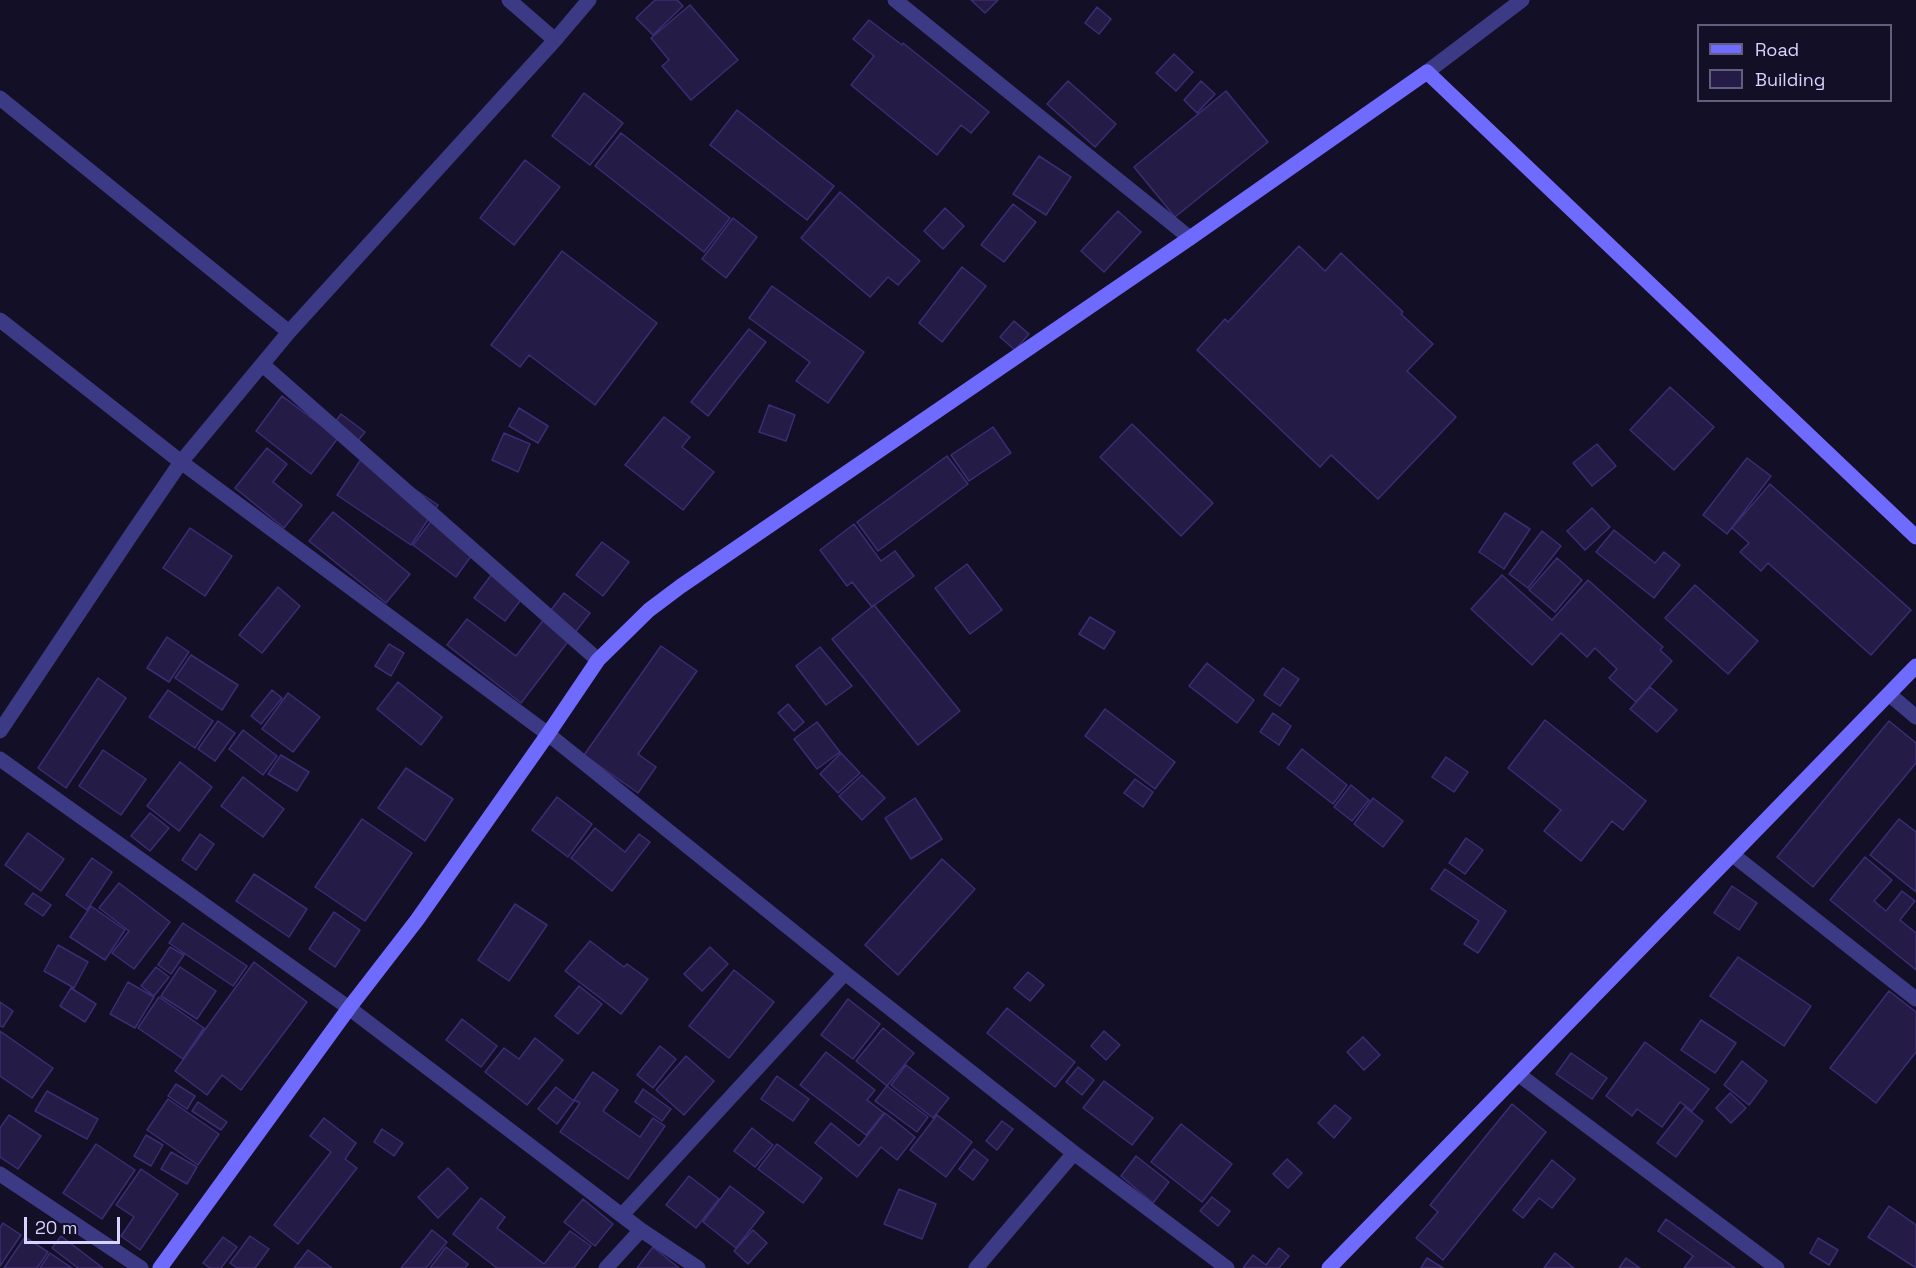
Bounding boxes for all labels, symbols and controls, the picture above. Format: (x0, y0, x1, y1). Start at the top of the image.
legend (1697, 24, 1892, 102)
text: Road (1755, 38, 1799, 61)
text: Building (1755, 68, 1825, 91)
scale bar (27, 1205, 123, 1243)
text: 20 m (35, 1216, 78, 1239)

